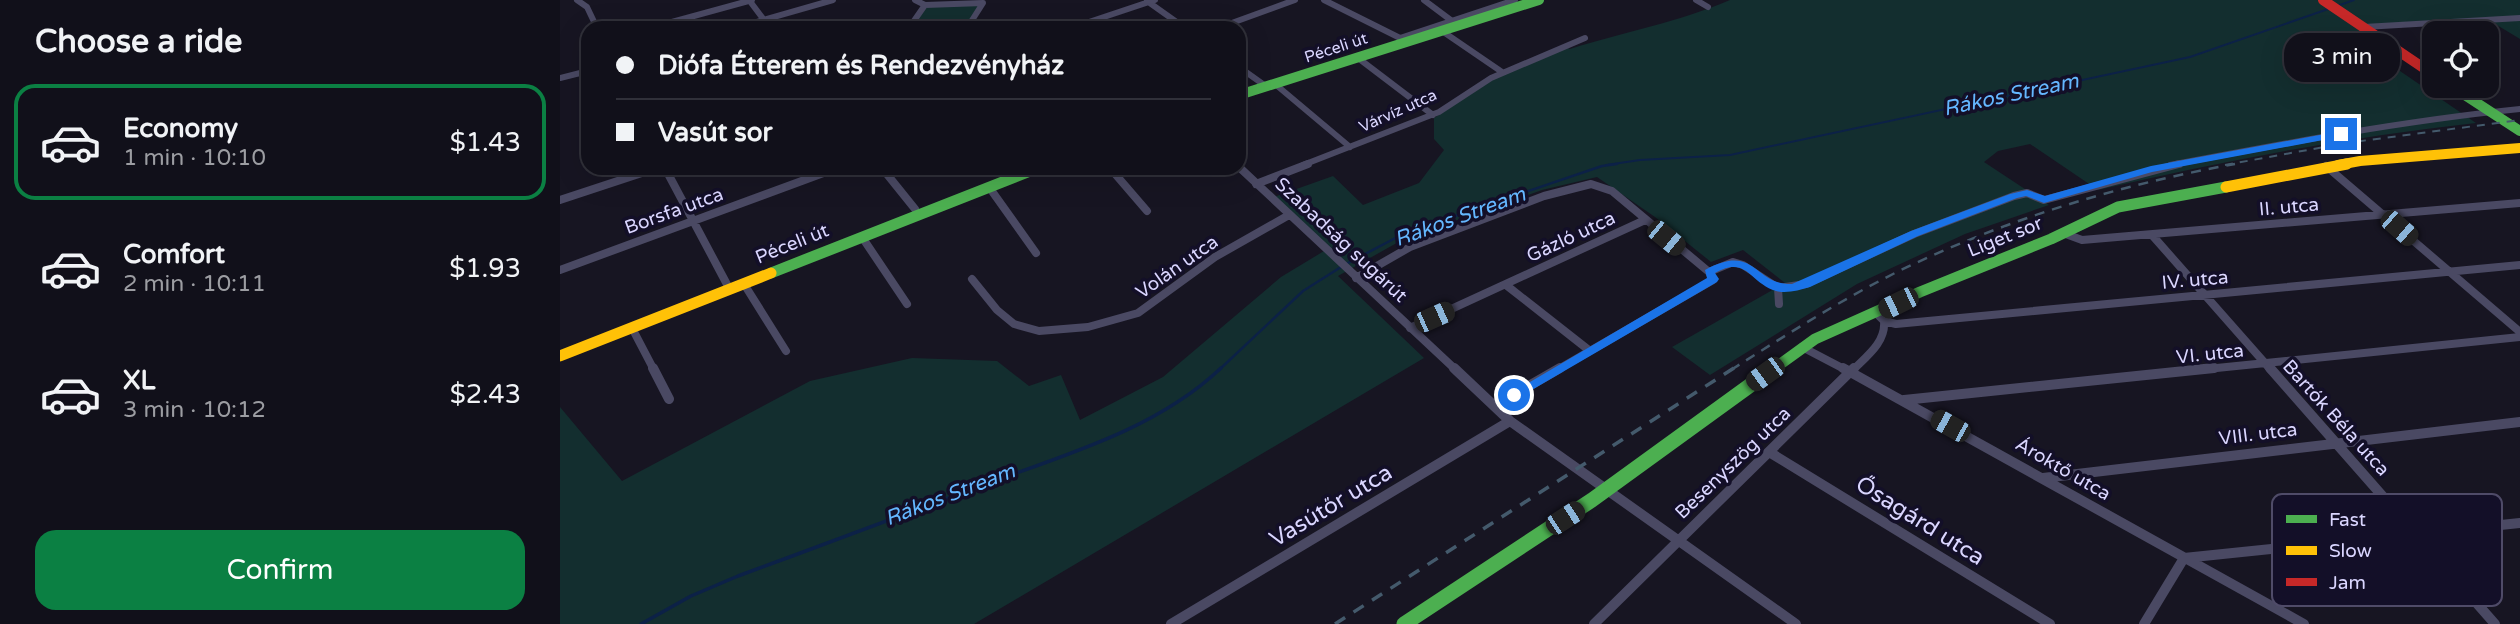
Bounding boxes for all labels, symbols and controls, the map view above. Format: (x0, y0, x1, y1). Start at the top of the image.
map controls (2422, 21, 2499, 98)
button: locate (2422, 21, 2499, 98)
text: Choose a ride (35, 23, 242, 61)
street label: Péceli út (1302, 28, 1370, 68)
callout: 3 min (2283, 32, 2399, 82)
text: 3 min (2311, 43, 2373, 71)
text: Diófa Étterem és Rendezvényház (658, 50, 1064, 81)
water label: Rákos Stream (1941, 68, 2082, 122)
street label: Várvíz utca (1356, 85, 1440, 137)
icon: car (39, 111, 102, 174)
text: Economy (123, 113, 238, 144)
text: Vasút sor (658, 117, 772, 148)
route end (2325, 118, 2357, 150)
text: $1.43 (450, 127, 521, 158)
text: 1 min · 10:10 (123, 144, 266, 172)
street label: Szabadság sugárút (1270, 173, 1412, 307)
water label: Rákos Stream (1391, 181, 1530, 252)
street label: Borsfa utca (622, 183, 726, 239)
street label: II. utca (2258, 193, 2320, 221)
car (2377, 206, 2422, 250)
street label: Gázló utca (1523, 207, 1619, 267)
street label: Liget sor (1964, 212, 2046, 262)
car (1644, 217, 1689, 259)
street label: Péceli út (752, 219, 832, 269)
street label: Volán utca (1132, 231, 1222, 303)
icon: car (39, 237, 102, 300)
text: Comfort (123, 239, 225, 270)
text: $1.93 (449, 253, 521, 284)
street label: IV. utca (2161, 266, 2229, 294)
text: 2 min · 10:11 (123, 270, 266, 298)
car (1875, 284, 1922, 322)
car (1411, 299, 1458, 335)
street label: VI. utca (2175, 340, 2245, 368)
car (1742, 353, 1789, 395)
street label: Bartók Béla utca (2278, 355, 2394, 481)
icon: car (39, 363, 102, 426)
text: XL (123, 365, 155, 396)
text: $2.43 (450, 379, 521, 410)
route start (1498, 379, 1530, 411)
text: 3 min · 10:12 (123, 396, 266, 424)
street label: Besenyszög utca (1671, 402, 1795, 524)
car (1927, 407, 1974, 445)
street label: VIII. utca (2218, 418, 2298, 450)
street label: Ároktő utca (2012, 432, 2115, 505)
water label: Rákos Stream (881, 458, 1019, 531)
street label: Vasútőr utca (1265, 458, 1397, 554)
street label: Ősagárd utca (1850, 470, 1990, 572)
legend (2272, 494, 2502, 606)
car (1542, 498, 1589, 538)
text: Fast (2329, 509, 2366, 531)
button: Confirm (35, 530, 525, 610)
text: Slow (2329, 540, 2372, 562)
text: Jam (2329, 572, 2366, 594)

